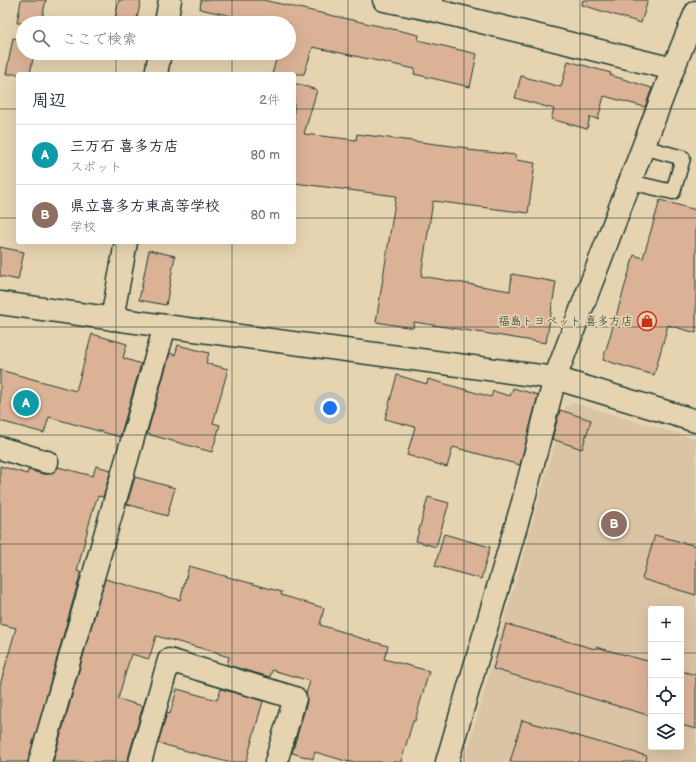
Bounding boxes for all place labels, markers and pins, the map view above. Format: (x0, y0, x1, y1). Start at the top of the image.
shop icon: 福島トヨペット 喜多方店 (636, 310, 658, 332)
place label: 福島トヨペット 喜多方店 (498, 314, 633, 329)
pin: A (13, 388, 39, 418)
pin: B (601, 509, 627, 539)

